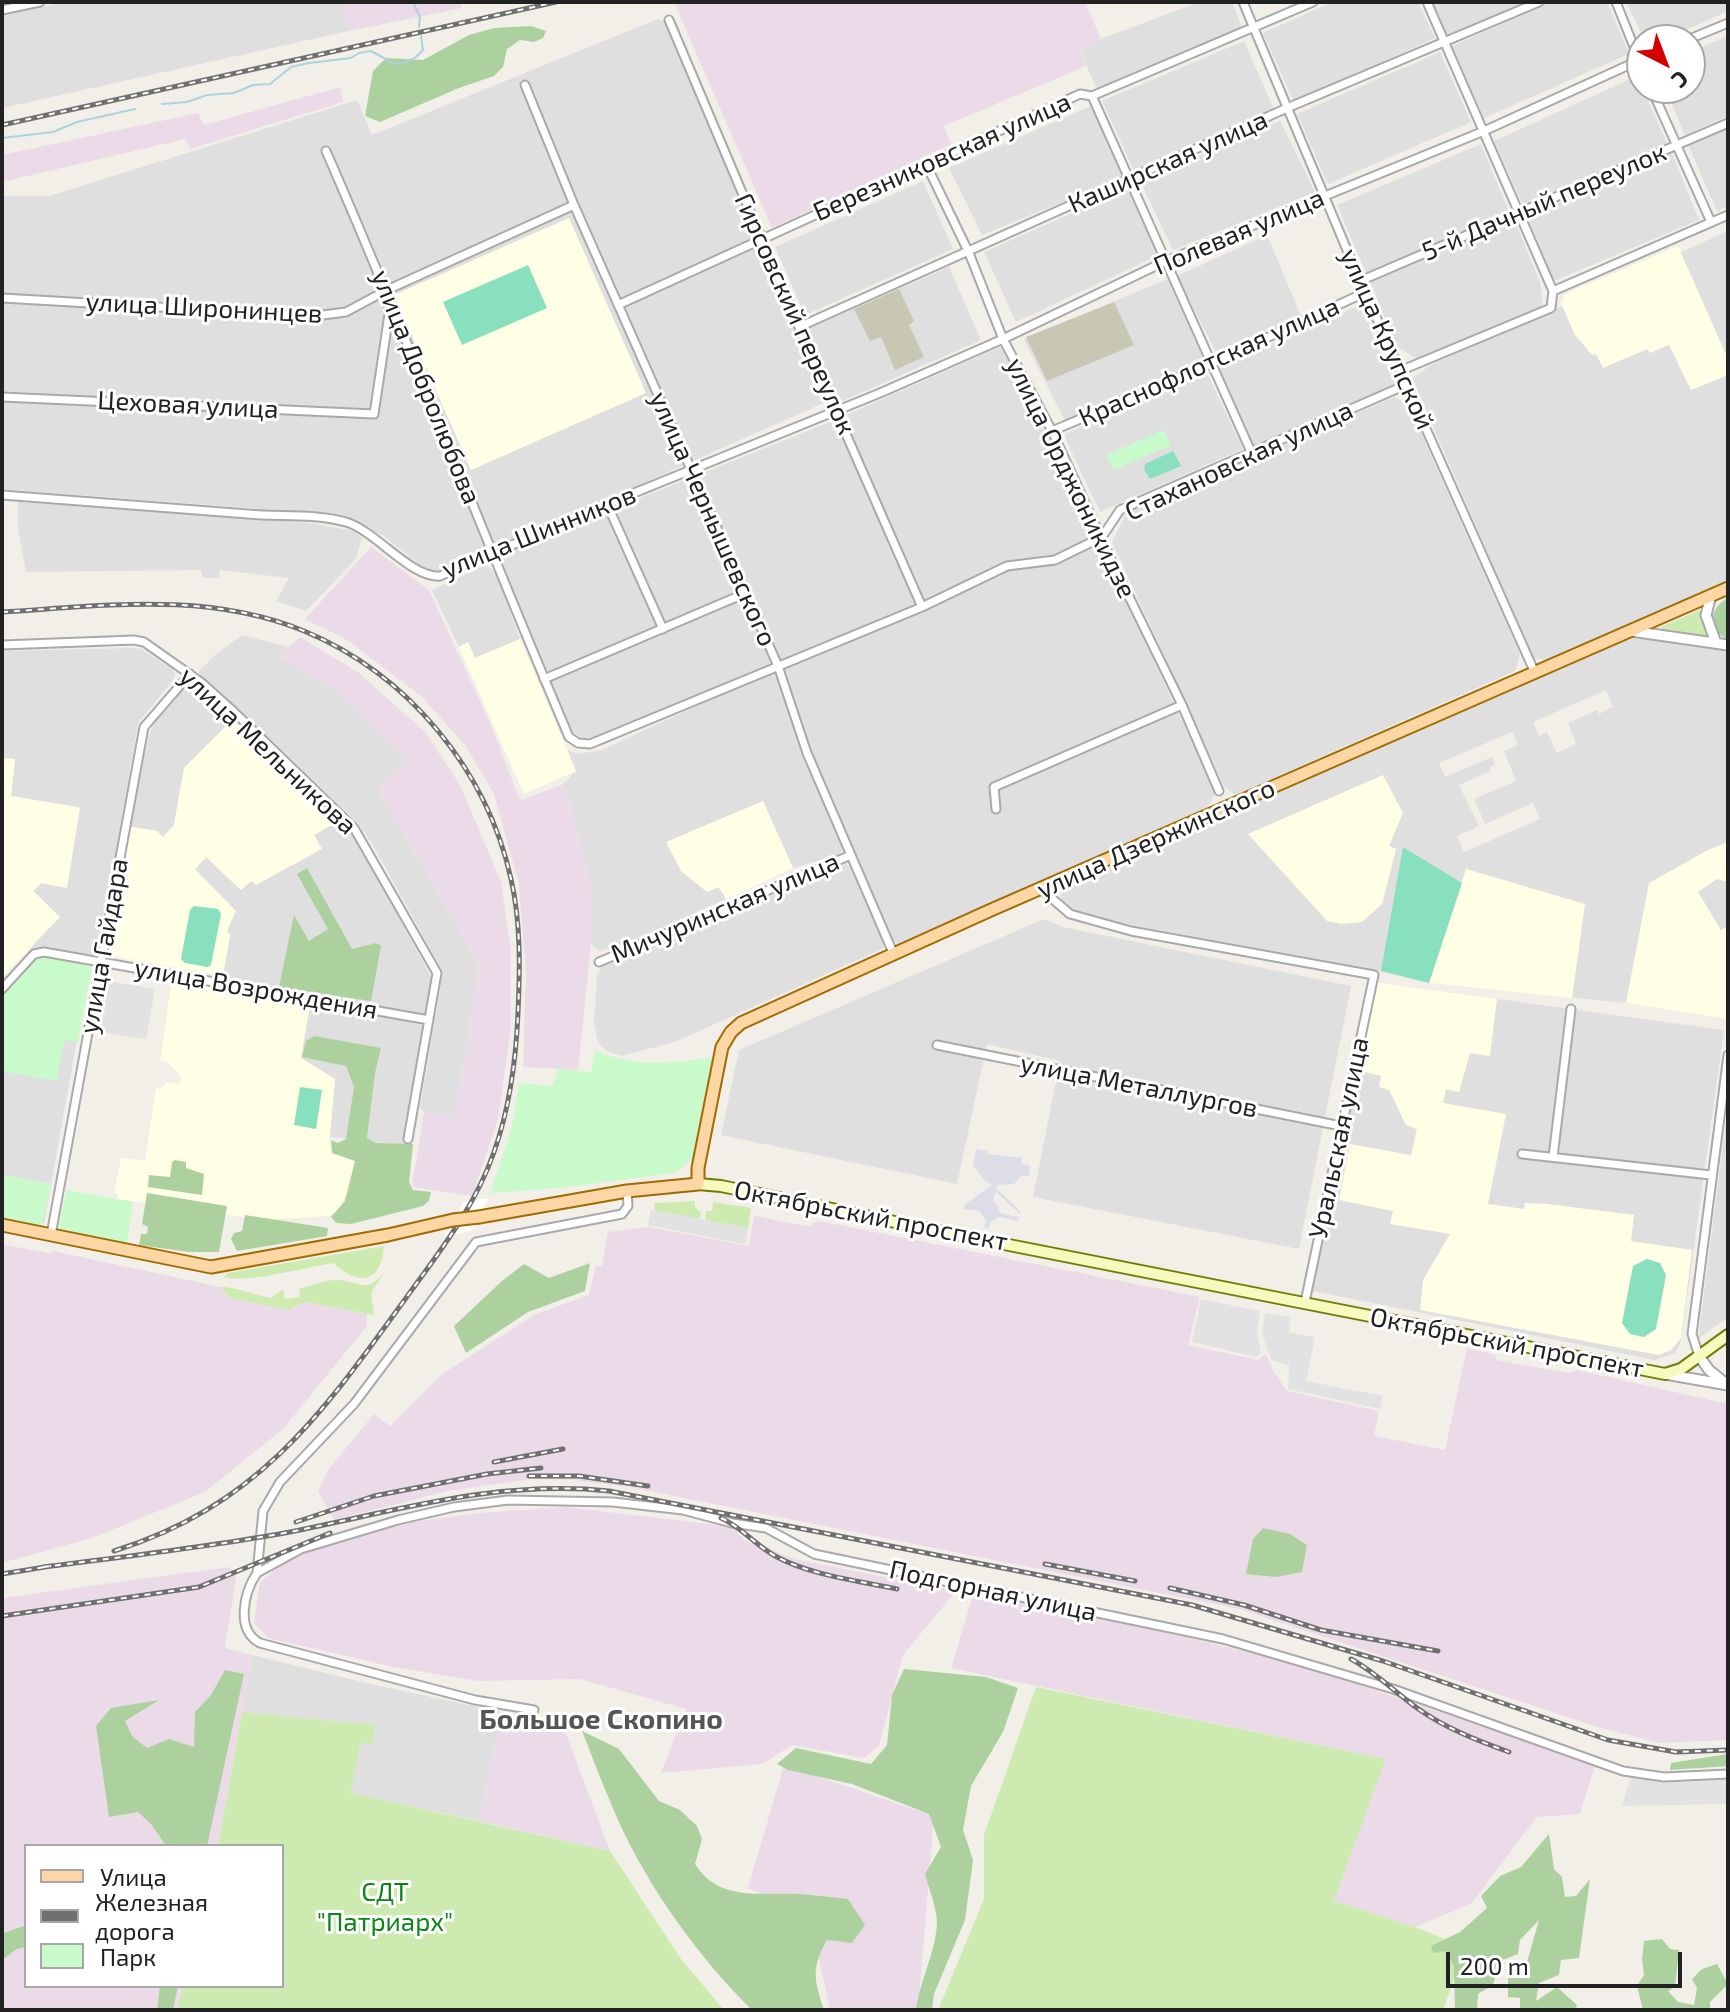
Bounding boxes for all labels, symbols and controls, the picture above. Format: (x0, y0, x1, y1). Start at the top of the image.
north arrow (1626, 24, 1706, 104)
text: С (1667, 66, 1694, 94)
street label: Березниковская улица (808, 86, 1076, 228)
street label: Каширская улица (1063, 104, 1273, 220)
street label: 5-й Дачный переулок (1417, 136, 1671, 268)
street label: Полевая улица (1149, 182, 1329, 282)
street label: Гирсовский переулок (728, 189, 862, 439)
street label: улица Крупской (1333, 244, 1441, 434)
street label: улица Добролюбова (365, 265, 487, 509)
street label: улица Широнинцев (85, 286, 323, 330)
street label: Краснофлотская улица (1074, 290, 1344, 434)
street label: улица Орджоникидзе (999, 353, 1143, 603)
street label: Цеховая улица (97, 385, 279, 425)
street label: улица Чернышевского (643, 387, 783, 651)
street label: Стахановская улица (1120, 394, 1358, 528)
street label: улица Шинников (437, 479, 641, 585)
street label: улица Мельникова (173, 661, 363, 841)
street label: улица Дзержинского (1032, 772, 1280, 906)
street label: Мичуринская улица (606, 846, 844, 970)
street label: улица Гайдара (73, 856, 135, 1036)
street label: улица Возрождения (132, 952, 380, 1026)
street label: Уральская улица (1302, 1034, 1376, 1242)
street label: улица Металлургов (1018, 1048, 1260, 1124)
street label: Октябрьский проспект (732, 1174, 1010, 1258)
street label: Октябрьский проспект (1368, 1301, 1646, 1385)
street label: Подгорная улица (887, 1554, 1099, 1628)
district label: Большое Скопино (479, 1703, 723, 1737)
legend (24, 1844, 284, 1988)
text: Улица (100, 1862, 167, 1891)
park label: СДТ "Патриарх" (317, 1876, 453, 1938)
text: Железная дорога (95, 1887, 208, 1945)
scale bar (1450, 1936, 1686, 1986)
text: Парк (100, 1942, 156, 1971)
text: 200 m (1460, 1951, 1529, 1980)

